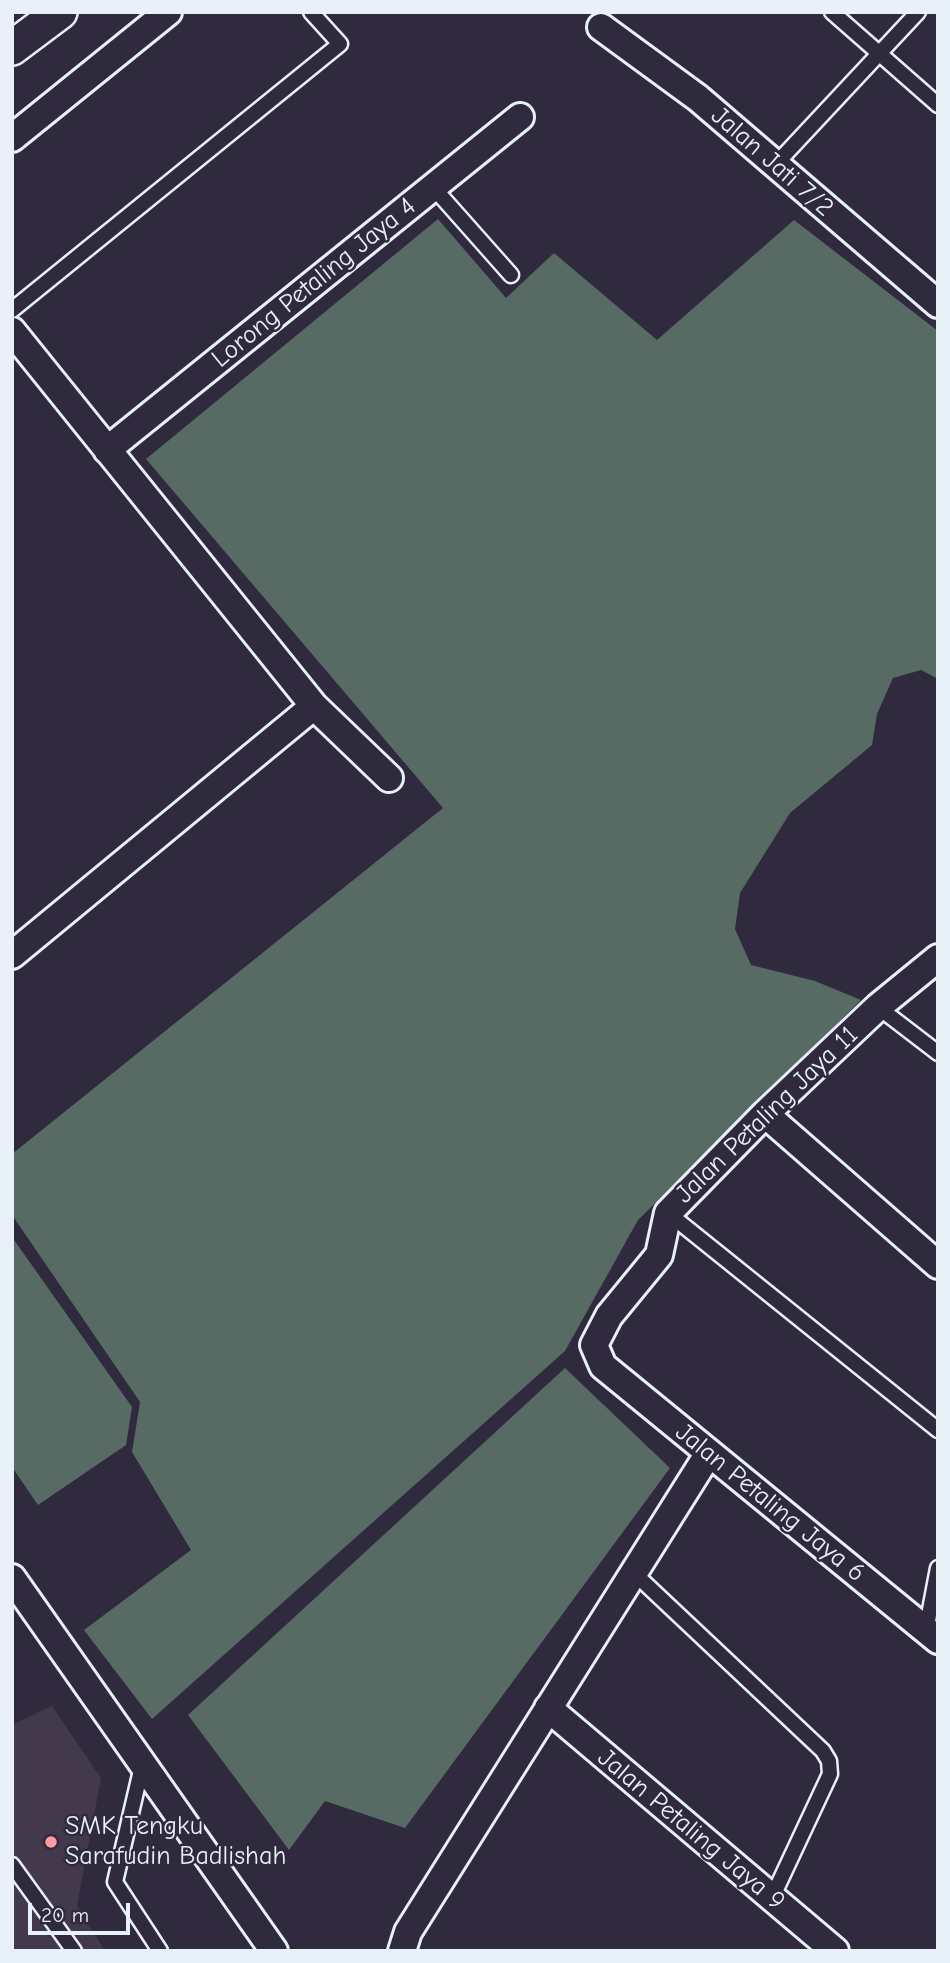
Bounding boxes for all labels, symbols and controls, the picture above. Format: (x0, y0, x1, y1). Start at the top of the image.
street label: Jalan Jati 7/2 (704, 100, 840, 224)
street label: Lorong Petaling Jaya 4 (206, 191, 422, 375)
street label: Jalan Petaling Jaya 11 (669, 1020, 865, 1210)
street label: Jalan Petaling Jaya 6 (669, 1417, 871, 1589)
street label: Jalan Petaling Jaya 9 (591, 1743, 791, 1917)
place label: SMK Tengku Sarafudin Badlishah (65, 1811, 286, 1872)
marker: SMK Tengku Sarafudin Badlishah (43, 1834, 59, 1850)
scale bar (32, 1890, 133, 1934)
text: 20 m (41, 1903, 89, 1927)

